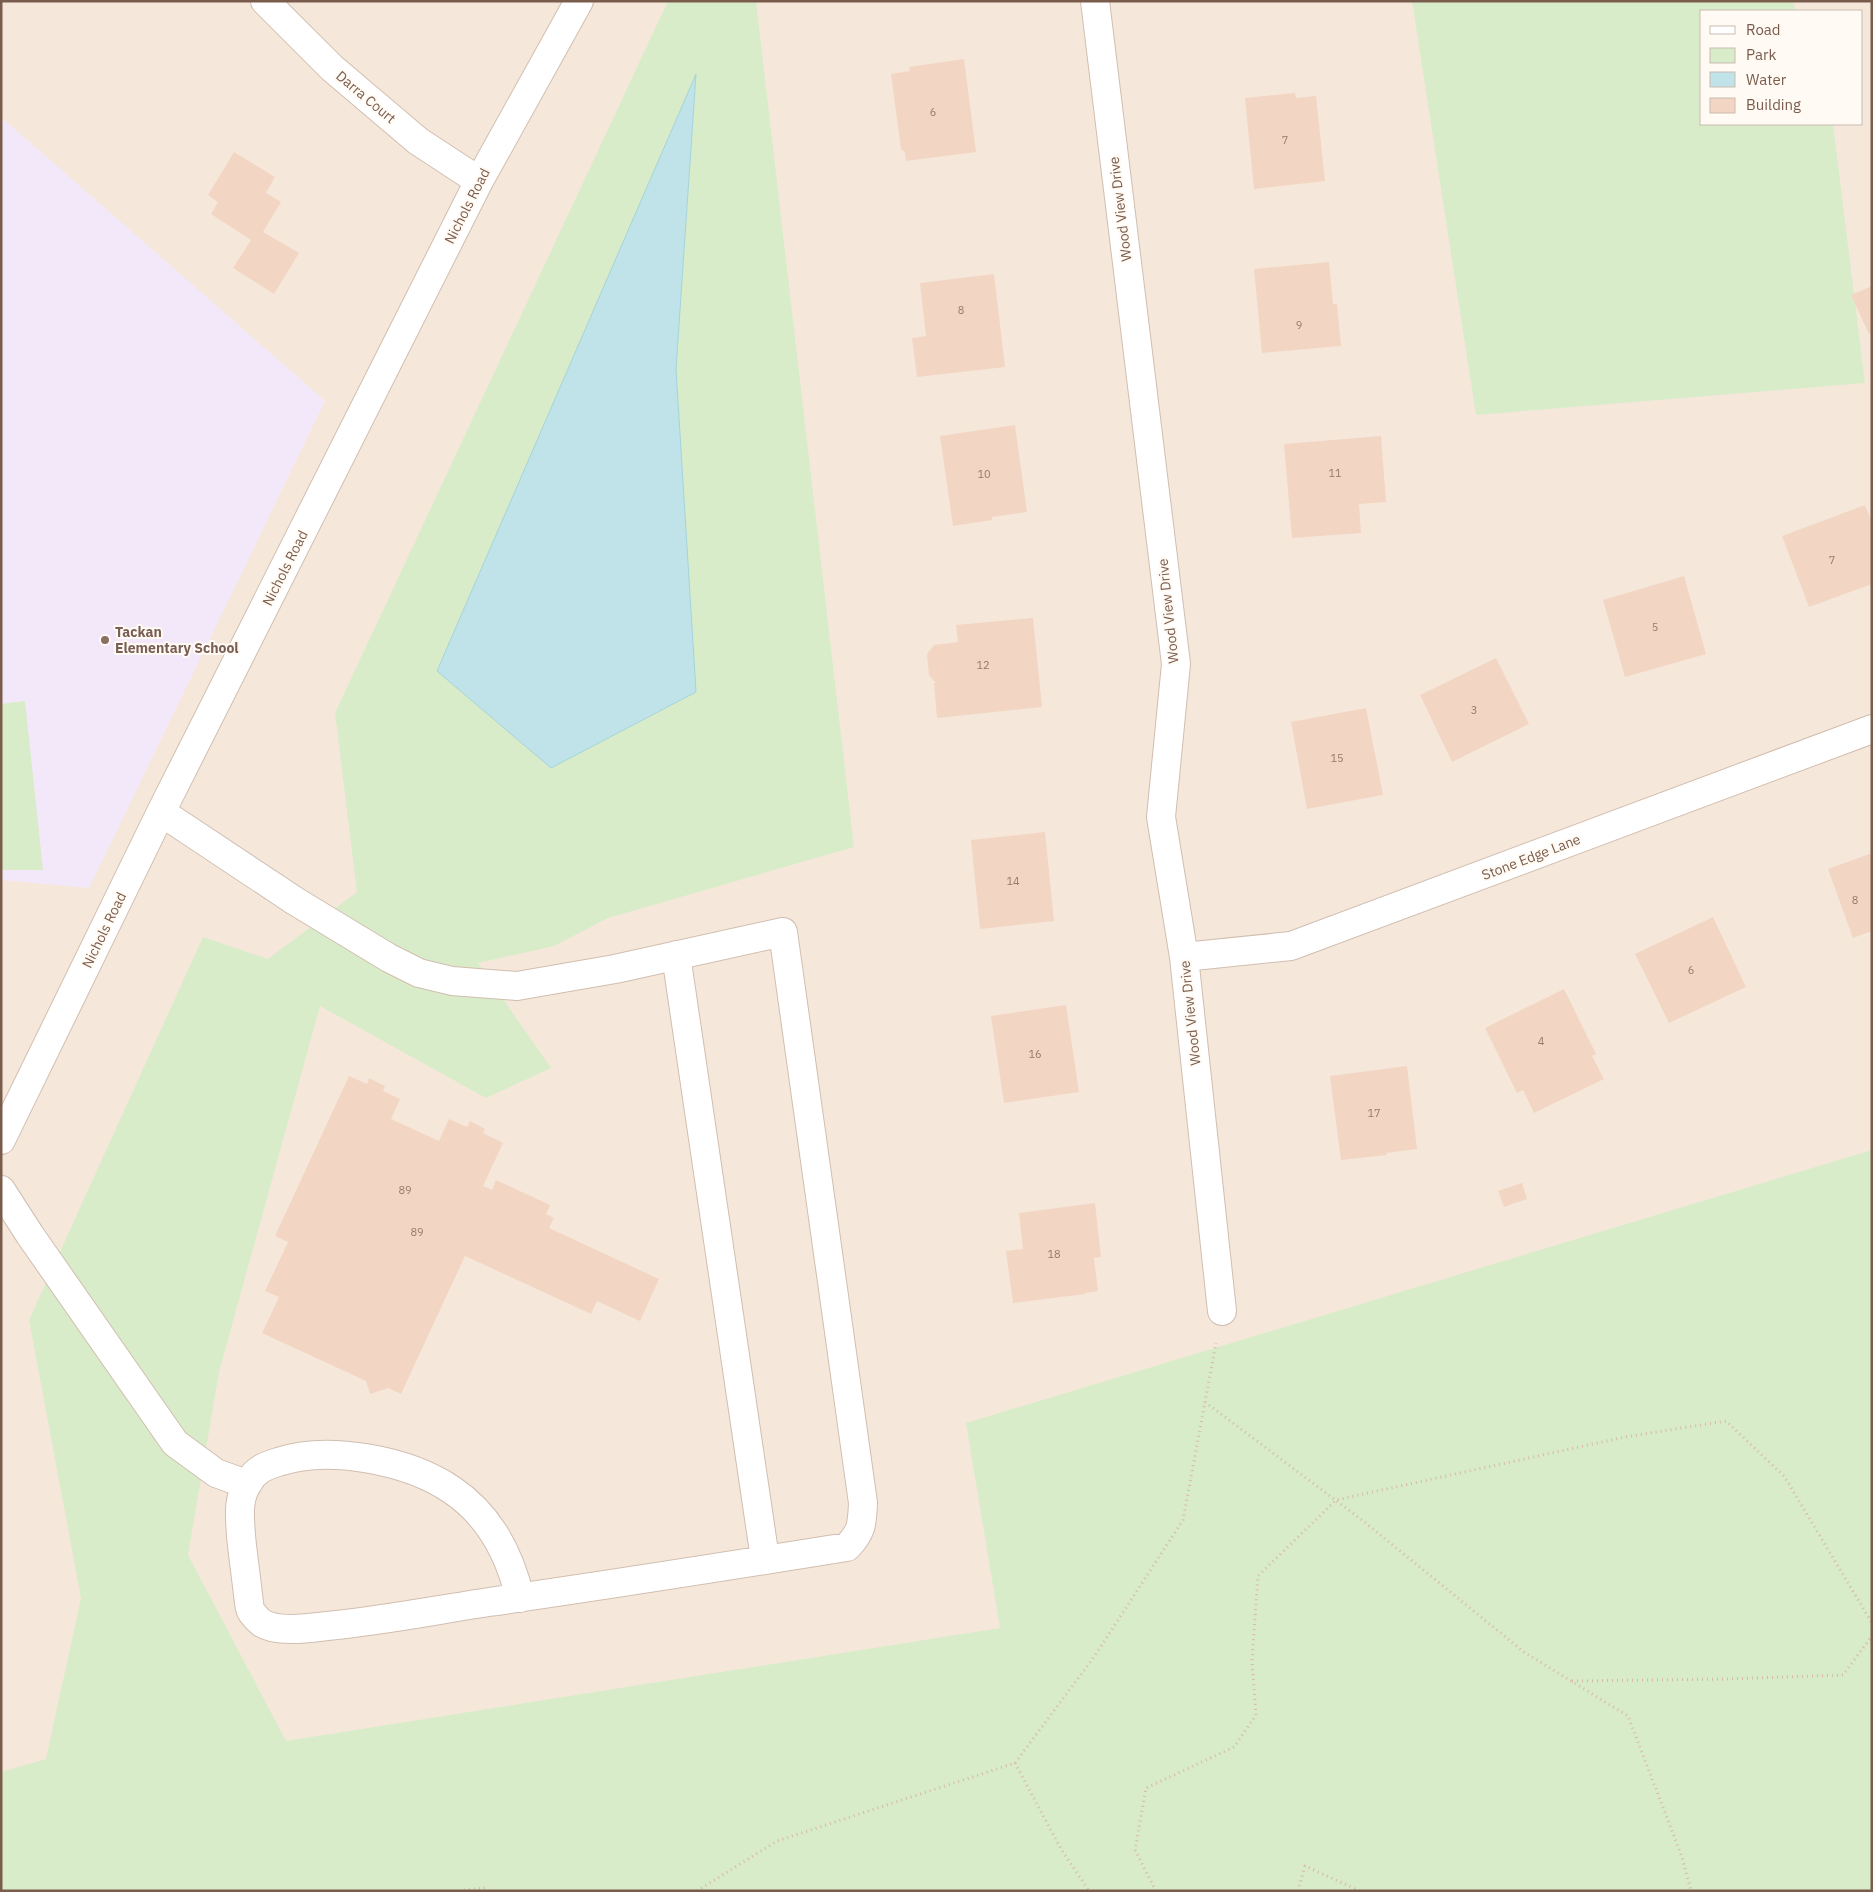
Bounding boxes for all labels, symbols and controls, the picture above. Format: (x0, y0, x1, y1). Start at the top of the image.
legend (1700, 10, 1863, 125)
text: Road (1746, 20, 1781, 39)
text: Park (1746, 45, 1776, 64)
street label: Darra Court (332, 67, 400, 127)
text: Water (1746, 70, 1787, 89)
text: Building (1746, 95, 1801, 114)
house number: 6 (930, 105, 936, 119)
house number: 7 (1282, 133, 1288, 147)
street label: Wood View Drive (1105, 155, 1135, 262)
street label: Nichols Road (440, 165, 494, 247)
house number: 8 (958, 303, 964, 317)
house number: 9 (1296, 318, 1302, 332)
house number: 11 (1328, 466, 1342, 480)
house number: 10 (977, 467, 991, 481)
street label: Nichols Road (258, 527, 312, 609)
house number: 7 (1829, 553, 1835, 567)
street label: Wood View Drive (1153, 557, 1182, 664)
house number: 5 (1652, 620, 1658, 634)
place label: Tackan Elementary School (115, 623, 239, 657)
marker: Tackan Elementary School (99, 634, 111, 646)
house number: 12 (976, 658, 990, 672)
house number: 3 (1471, 703, 1477, 717)
house number: 15 (1330, 751, 1344, 765)
street label: Stone Edge Lane (1479, 830, 1583, 884)
house number: 14 (1006, 874, 1020, 888)
street label: Nichols Road (78, 889, 130, 971)
house number: 8 (1852, 893, 1858, 907)
street label: Wood View Drive (1175, 959, 1204, 1066)
house number: 6 (1688, 963, 1694, 977)
house number: 4 (1538, 1034, 1545, 1048)
house number: 16 (1028, 1047, 1042, 1061)
house number: 17 (1367, 1106, 1381, 1120)
house number: 89 (398, 1183, 412, 1197)
house number: 89 (410, 1225, 424, 1239)
house number: 18 (1047, 1247, 1061, 1261)

